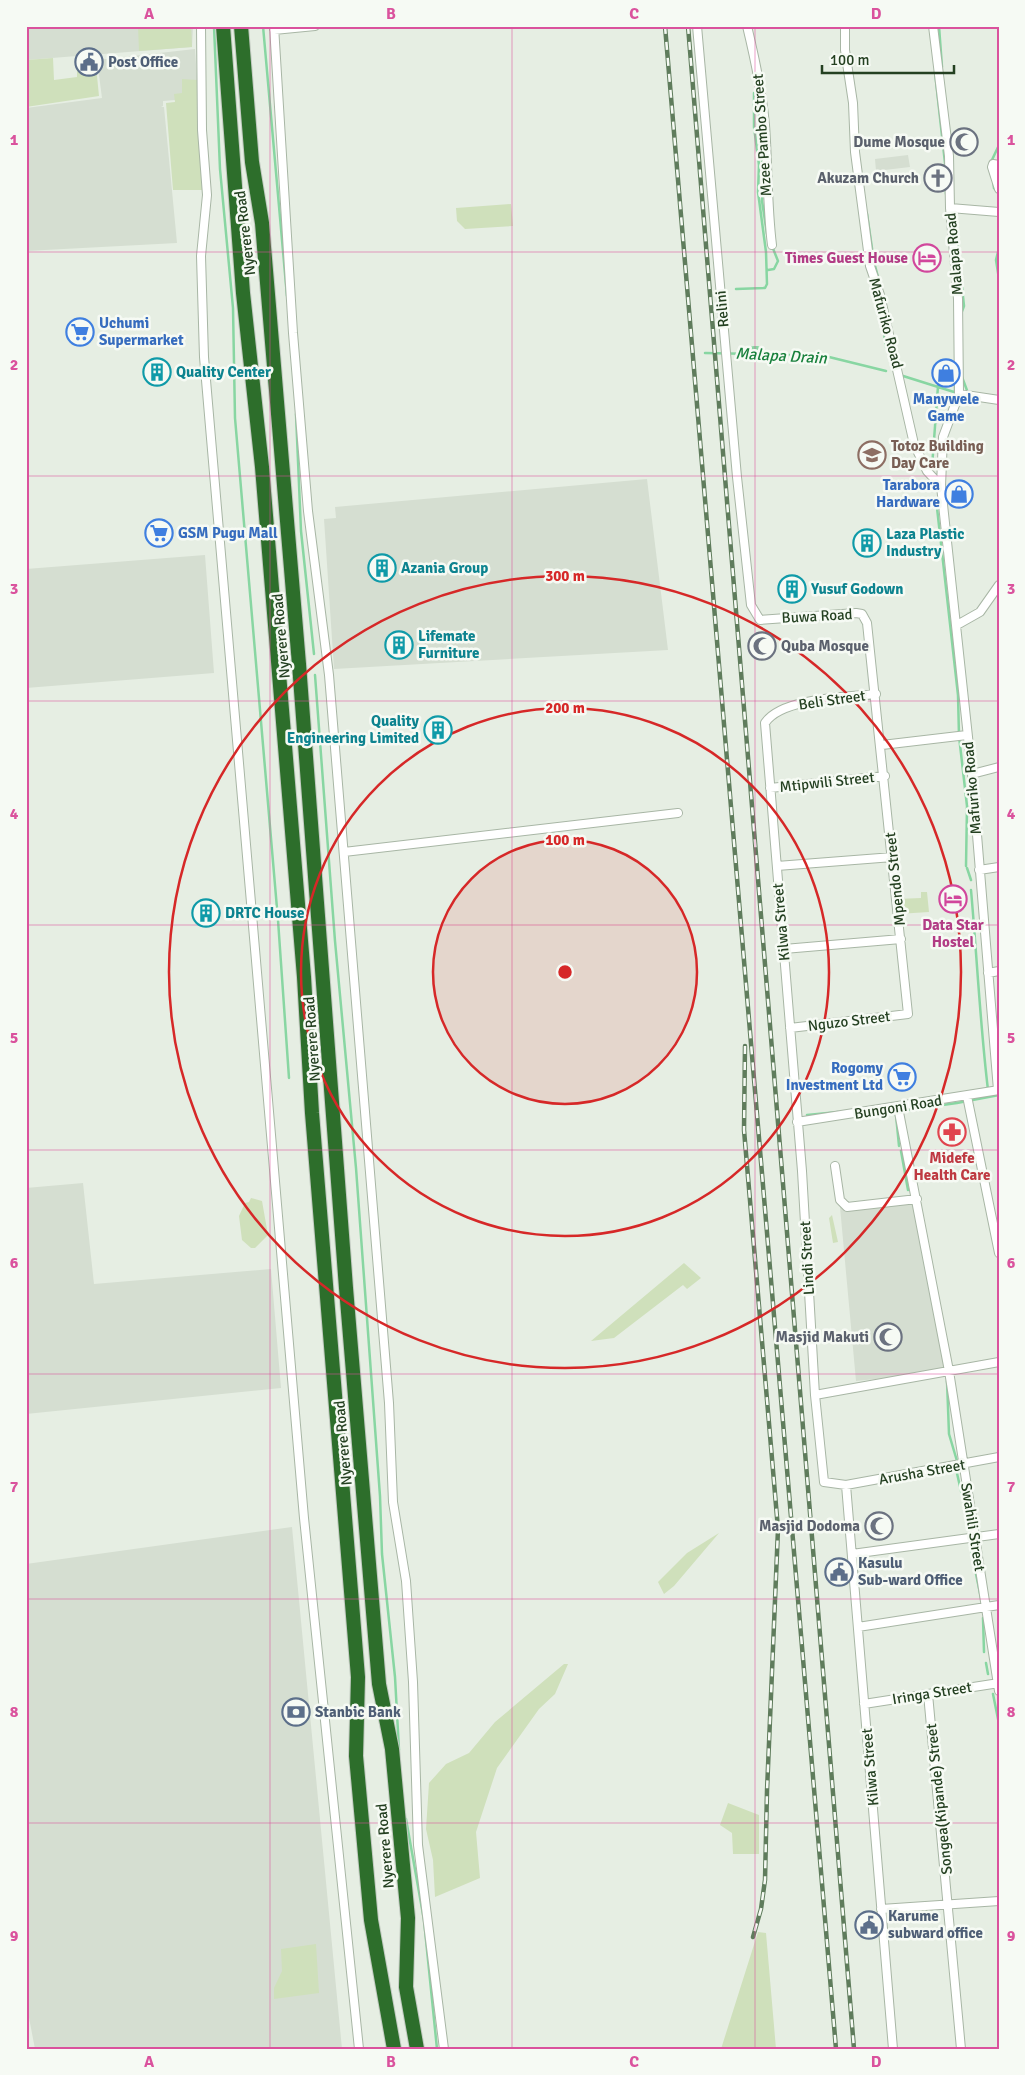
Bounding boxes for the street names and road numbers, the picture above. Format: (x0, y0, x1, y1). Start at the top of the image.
street label: Mzee Pambo Street (749, 73, 775, 197)
street label: Nyerere Road (231, 189, 259, 276)
street label: Malapa Road (941, 212, 967, 296)
street label: Mafuriko Road (865, 276, 907, 370)
street label: Relini (711, 290, 733, 328)
street label: Nyerere Road (268, 593, 294, 679)
street label: Buwa Road (781, 605, 853, 627)
street label: Beli Street (797, 686, 867, 714)
street label: Mafuriko Road (959, 741, 985, 835)
street label: Mtipwili Street (779, 768, 875, 796)
street label: Mpendo Street (881, 831, 909, 927)
street label: Kilwa Street (769, 882, 793, 962)
street label: Nyerere Road (300, 996, 324, 1082)
street label: Nguzo Street (807, 1007, 891, 1035)
street label: Bungoni Road (853, 1091, 943, 1123)
street label: Lindi Street (796, 1221, 818, 1295)
street label: Nyerere Road (330, 1400, 356, 1486)
street label: Arusha Street (877, 1456, 967, 1488)
street label: Swahili Street (957, 1481, 989, 1573)
street label: Iringa Street (891, 1678, 973, 1708)
street label: Songea(Kipande) Street (922, 1723, 956, 1875)
street label: Kilwa Street (858, 1727, 882, 1807)
street label: Nyerere Road (372, 1803, 398, 1889)

